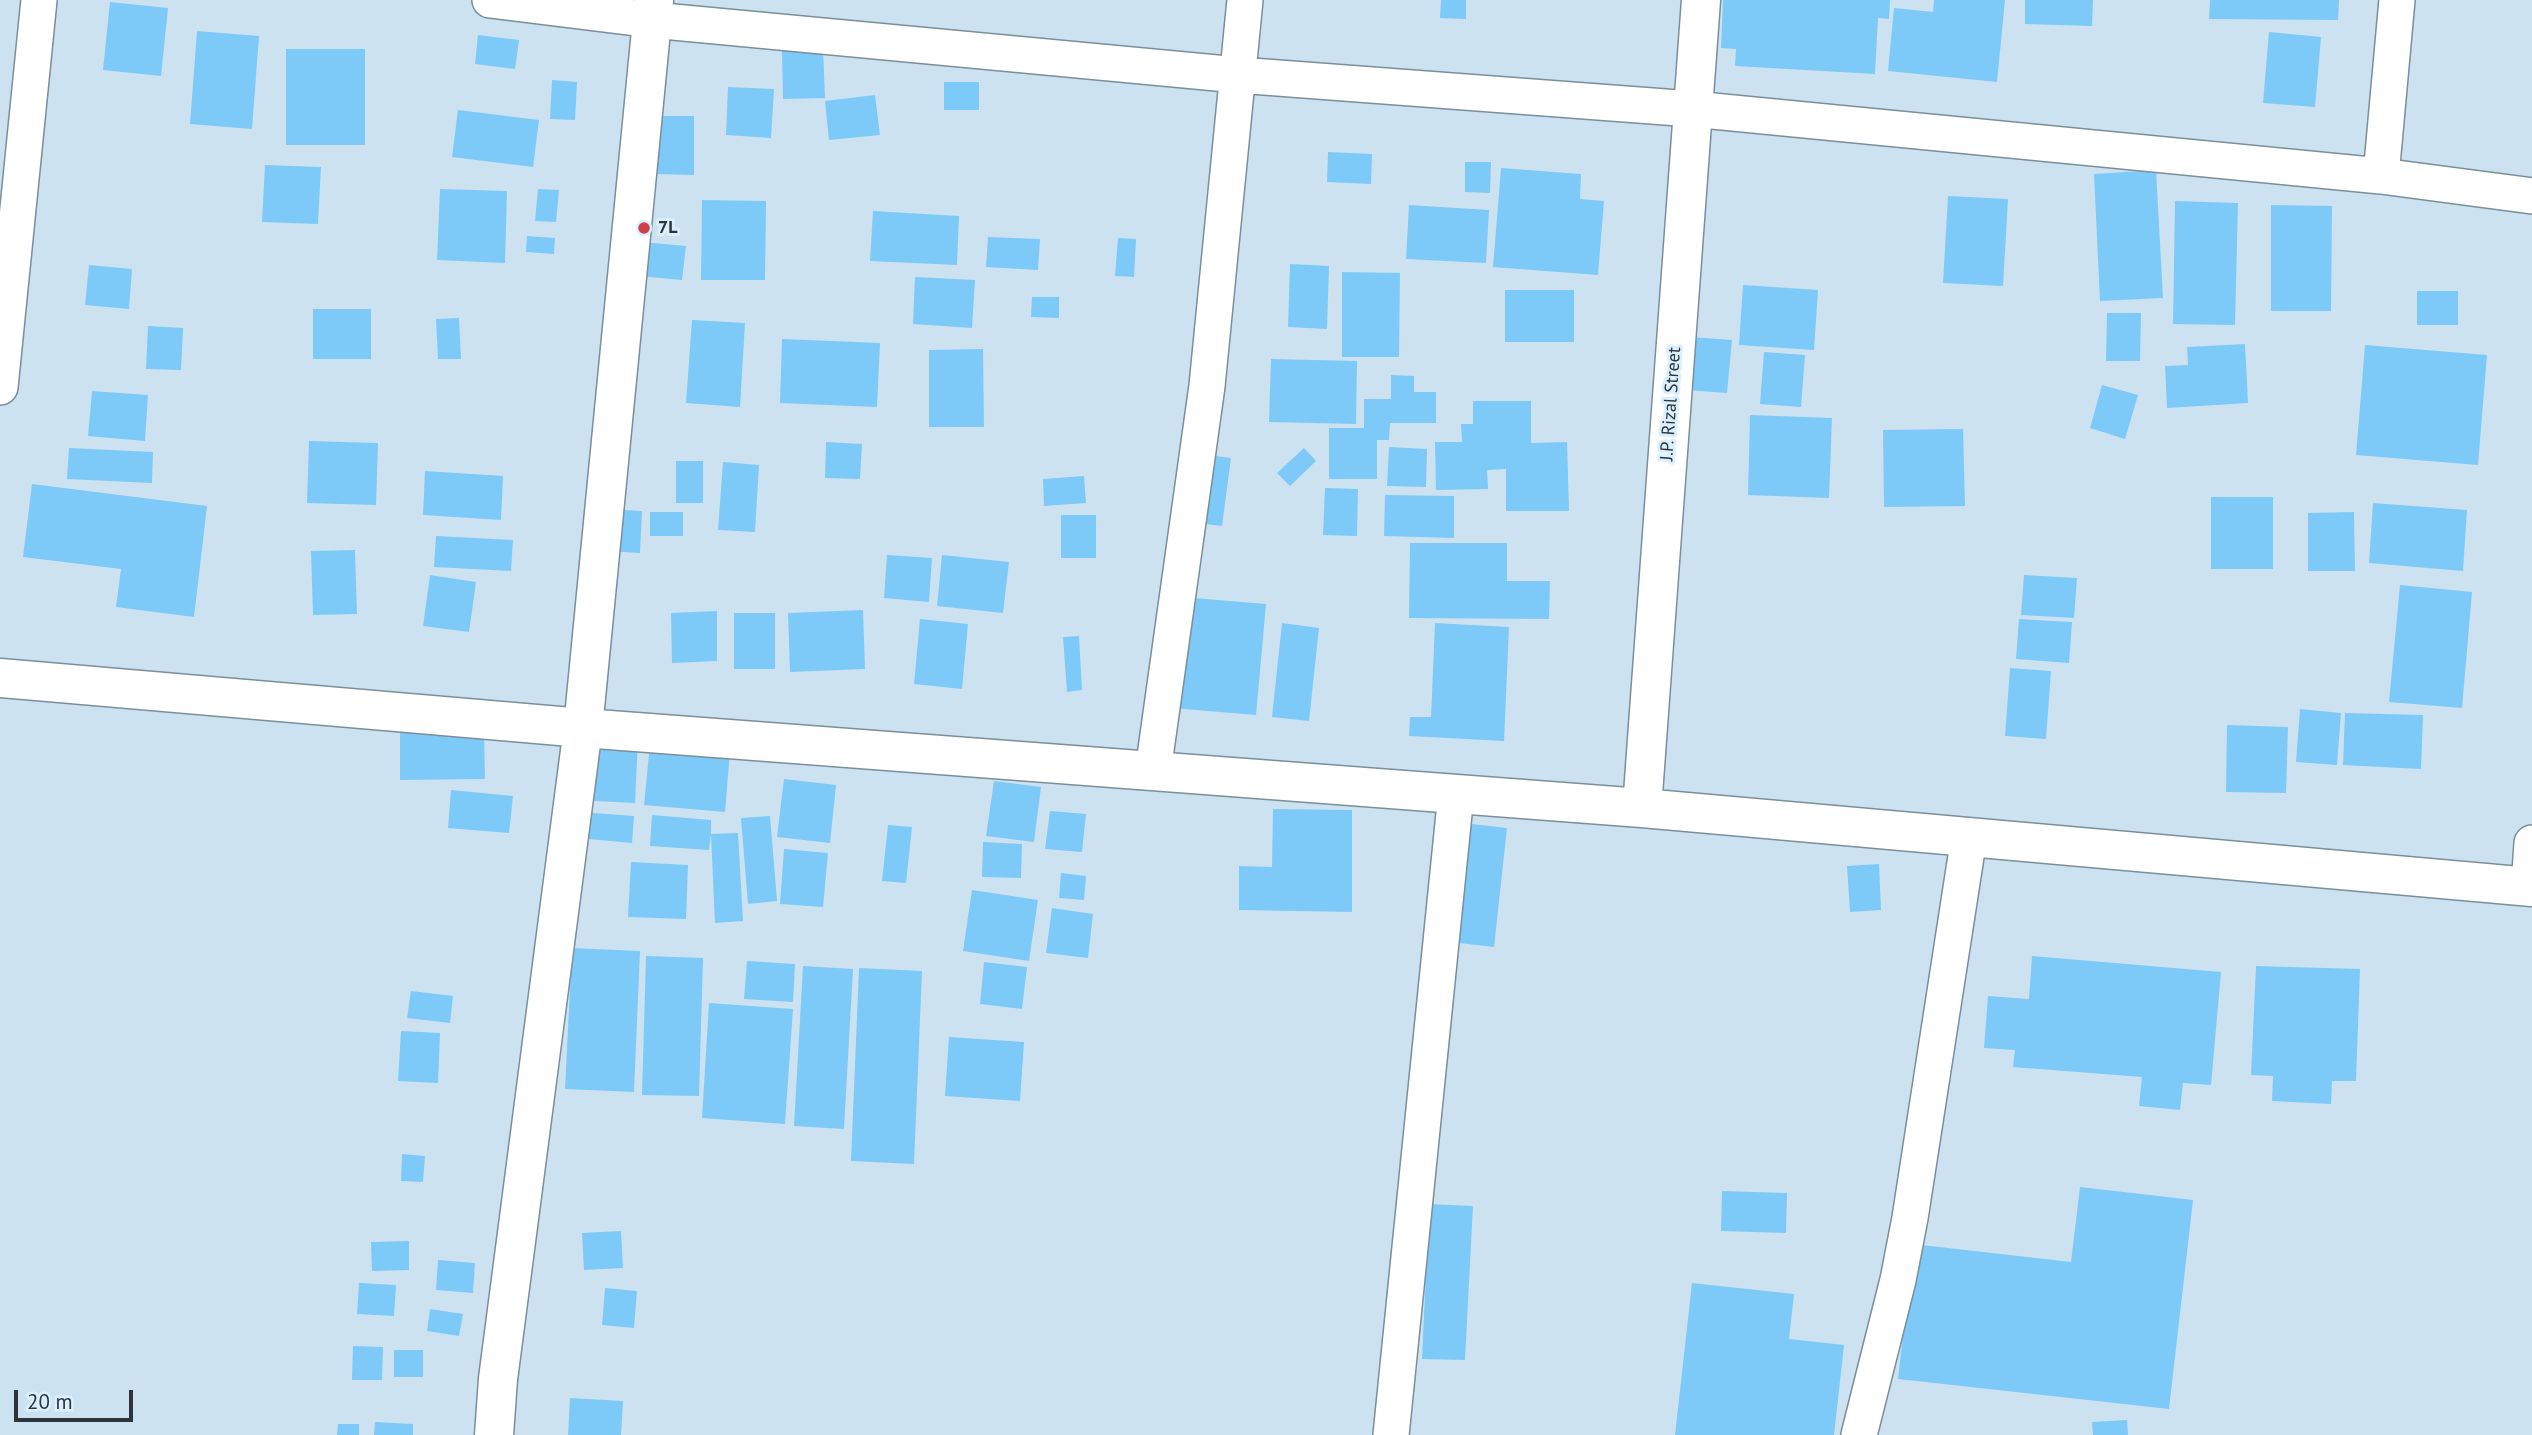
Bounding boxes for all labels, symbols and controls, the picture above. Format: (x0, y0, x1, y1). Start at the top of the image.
place label: 7L (658, 217, 677, 239)
marker: 7L (636, 220, 652, 236)
street label: J.P. Rizal Street (1656, 346, 1686, 462)
scale bar (18, 1376, 136, 1420)
text: 20 m (27, 1388, 73, 1415)

